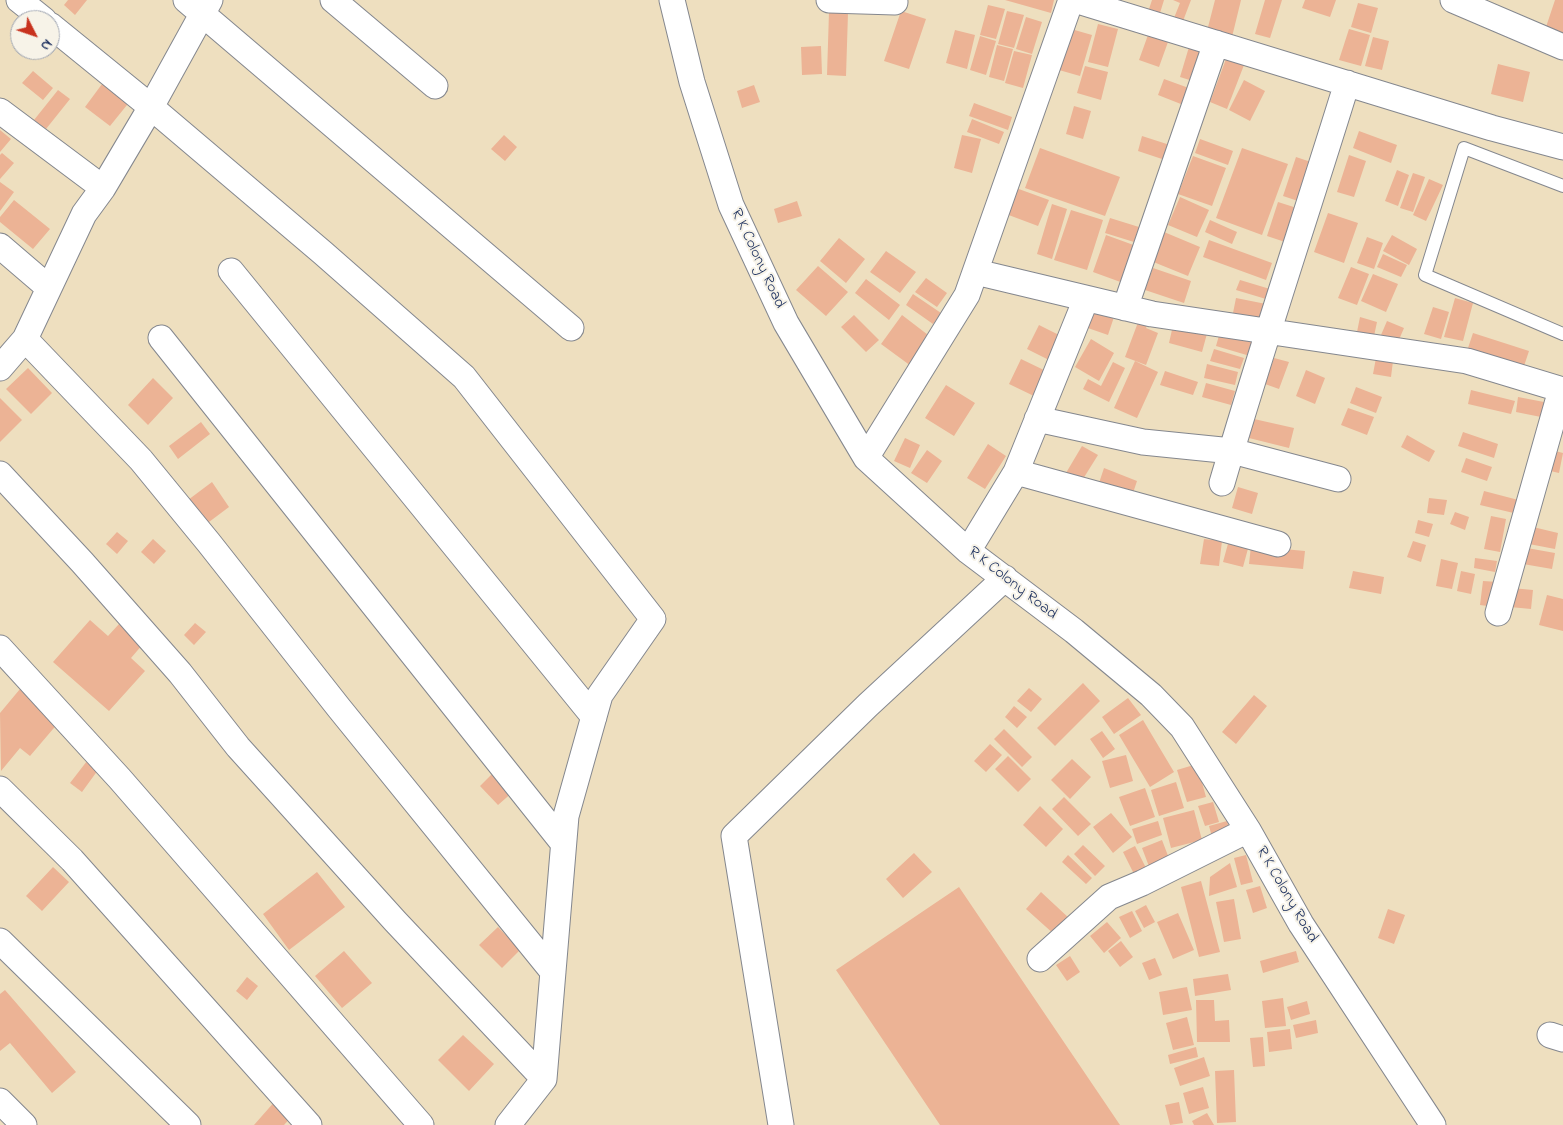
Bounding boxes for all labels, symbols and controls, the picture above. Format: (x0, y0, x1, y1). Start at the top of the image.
north arrow (10, 10, 60, 60)
text: N (35, 34, 57, 55)
street label: R K Colony Road (726, 206, 788, 312)
street label: R K Colony Road (964, 543, 1060, 625)
street label: R K Colony Road (1251, 844, 1321, 946)

